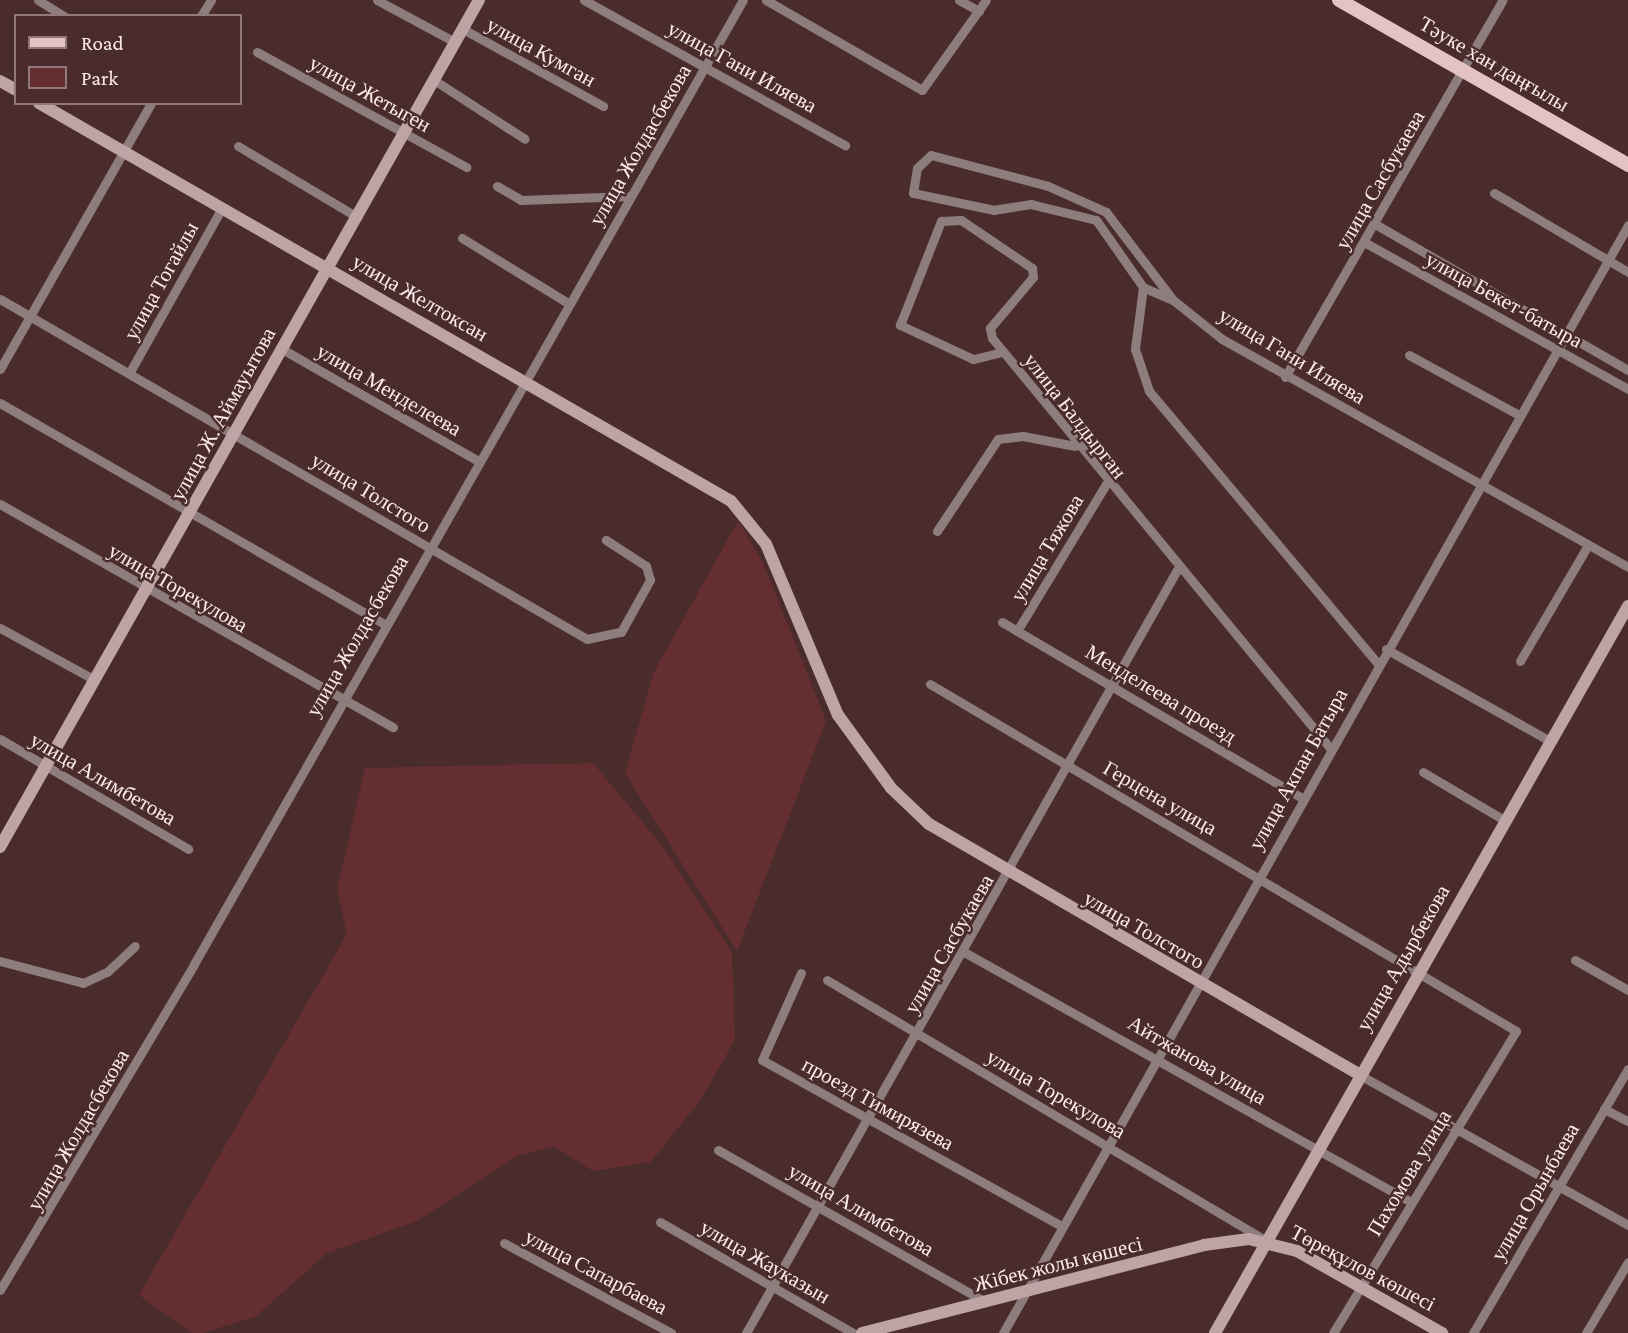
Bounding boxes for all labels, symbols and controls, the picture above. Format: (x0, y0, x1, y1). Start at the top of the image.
street label: Тәуке хан даңғылы (1415, 11, 1573, 117)
street label: улица Кумган (482, 12, 600, 92)
legend (14, 14, 242, 105)
street label: улица Гани Иляева (663, 16, 821, 118)
text: Road (81, 31, 124, 55)
street label: улица Жетыген (305, 50, 435, 138)
street label: улица Жолдасбекова (584, 60, 696, 230)
text: Park (81, 66, 118, 90)
street label: улица Сасбукаева (1330, 106, 1430, 254)
street label: улица Тогайлы (118, 217, 204, 345)
street label: улица Бекет-батыра (1421, 246, 1587, 354)
street label: улица Желтоксан (348, 249, 492, 347)
street label: улица Гани Иляева (1214, 302, 1370, 410)
street label: улица Ж. Аймауытова (165, 323, 281, 505)
street label: улица Менделеева (312, 338, 466, 442)
street label: улица Балдырган (1018, 348, 1132, 484)
street label: улица Толстого (307, 447, 435, 539)
street label: улица Тяжова (1005, 490, 1089, 606)
street label: улица Торекулова (104, 538, 252, 638)
street label: улица Жолдасбекова (301, 551, 413, 721)
street label: Менделеева проезд (1081, 639, 1241, 749)
street label: улица Акпан Батыра (1243, 684, 1353, 854)
street label: улица Алимбетова (26, 727, 180, 831)
street label: Герцена улица (1099, 755, 1221, 841)
street label: улица Сасбукаева (899, 870, 999, 1018)
street label: улица Адырбекова (1351, 880, 1455, 1036)
street label: улица Толстого (1079, 885, 1209, 975)
street label: Айтжанова улица (1123, 1010, 1271, 1110)
street label: улица Торекулова (982, 1044, 1130, 1144)
street label: улица Жолдасбекова (22, 1045, 134, 1215)
street label: проезд Тимирязева (798, 1052, 958, 1156)
street label: Пахомова улица (1361, 1105, 1457, 1241)
street label: улица Орынбаева (1485, 1119, 1585, 1265)
street label: улица Алимбетова (784, 1158, 938, 1262)
street label: улица Жауказын (696, 1215, 834, 1309)
street label: Төреқұлов көшесі (1286, 1219, 1440, 1317)
street label: улица Сапарбаева (520, 1224, 672, 1320)
street label: Жібек жолы көшесі (971, 1231, 1145, 1297)

